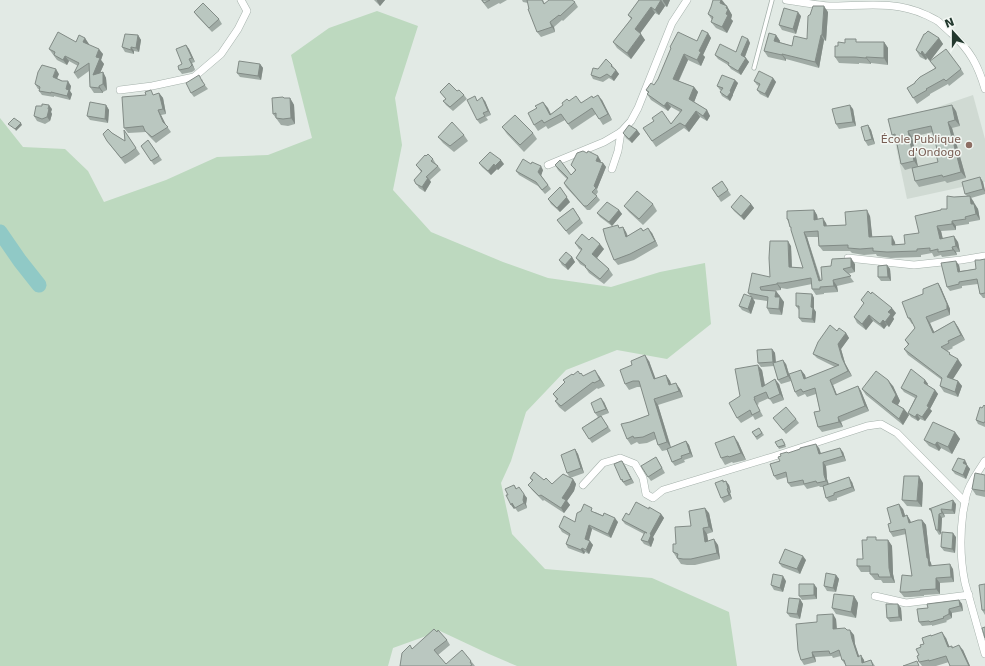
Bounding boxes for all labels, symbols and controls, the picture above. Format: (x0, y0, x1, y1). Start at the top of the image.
north arrow (933, 12, 973, 52)
text: N (943, 15, 956, 31)
place label: École Publique d'Ondogo (881, 133, 961, 159)
marker: École Publique d'Ondogo (964, 140, 974, 150)

